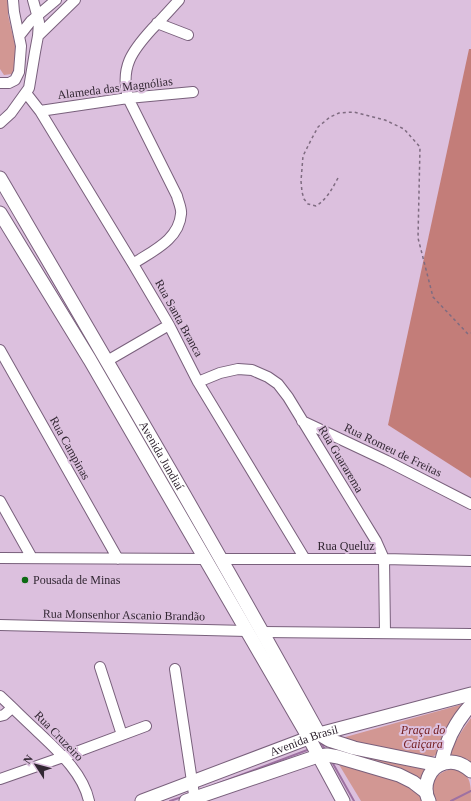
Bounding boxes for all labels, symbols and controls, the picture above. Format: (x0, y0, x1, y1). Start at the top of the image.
street label: Alameda das Magnólias (57, 74, 174, 102)
street label: Rua Santa Branca (152, 277, 206, 360)
street label: Rua Campinas (47, 414, 93, 482)
street label: Avenida Jundiaí (136, 418, 187, 493)
street label: Rua Romeu de Freitas (342, 420, 444, 480)
street label: Rua Guararema (316, 423, 367, 496)
street label: Rua Queluz (318, 539, 374, 553)
place label: Pousada de Minas (33, 573, 121, 587)
marker: Pousada de Minas (20, 575, 30, 585)
street label: Rua Monsenhor Ascanio Brandão (43, 607, 205, 623)
street label: Rua Cruzeiro (32, 708, 86, 764)
street label: Avenida Brasil (268, 722, 340, 759)
park label: Praça do Caiçara (400, 723, 445, 751)
north arrow (16, 745, 56, 785)
text: N (21, 752, 35, 766)

